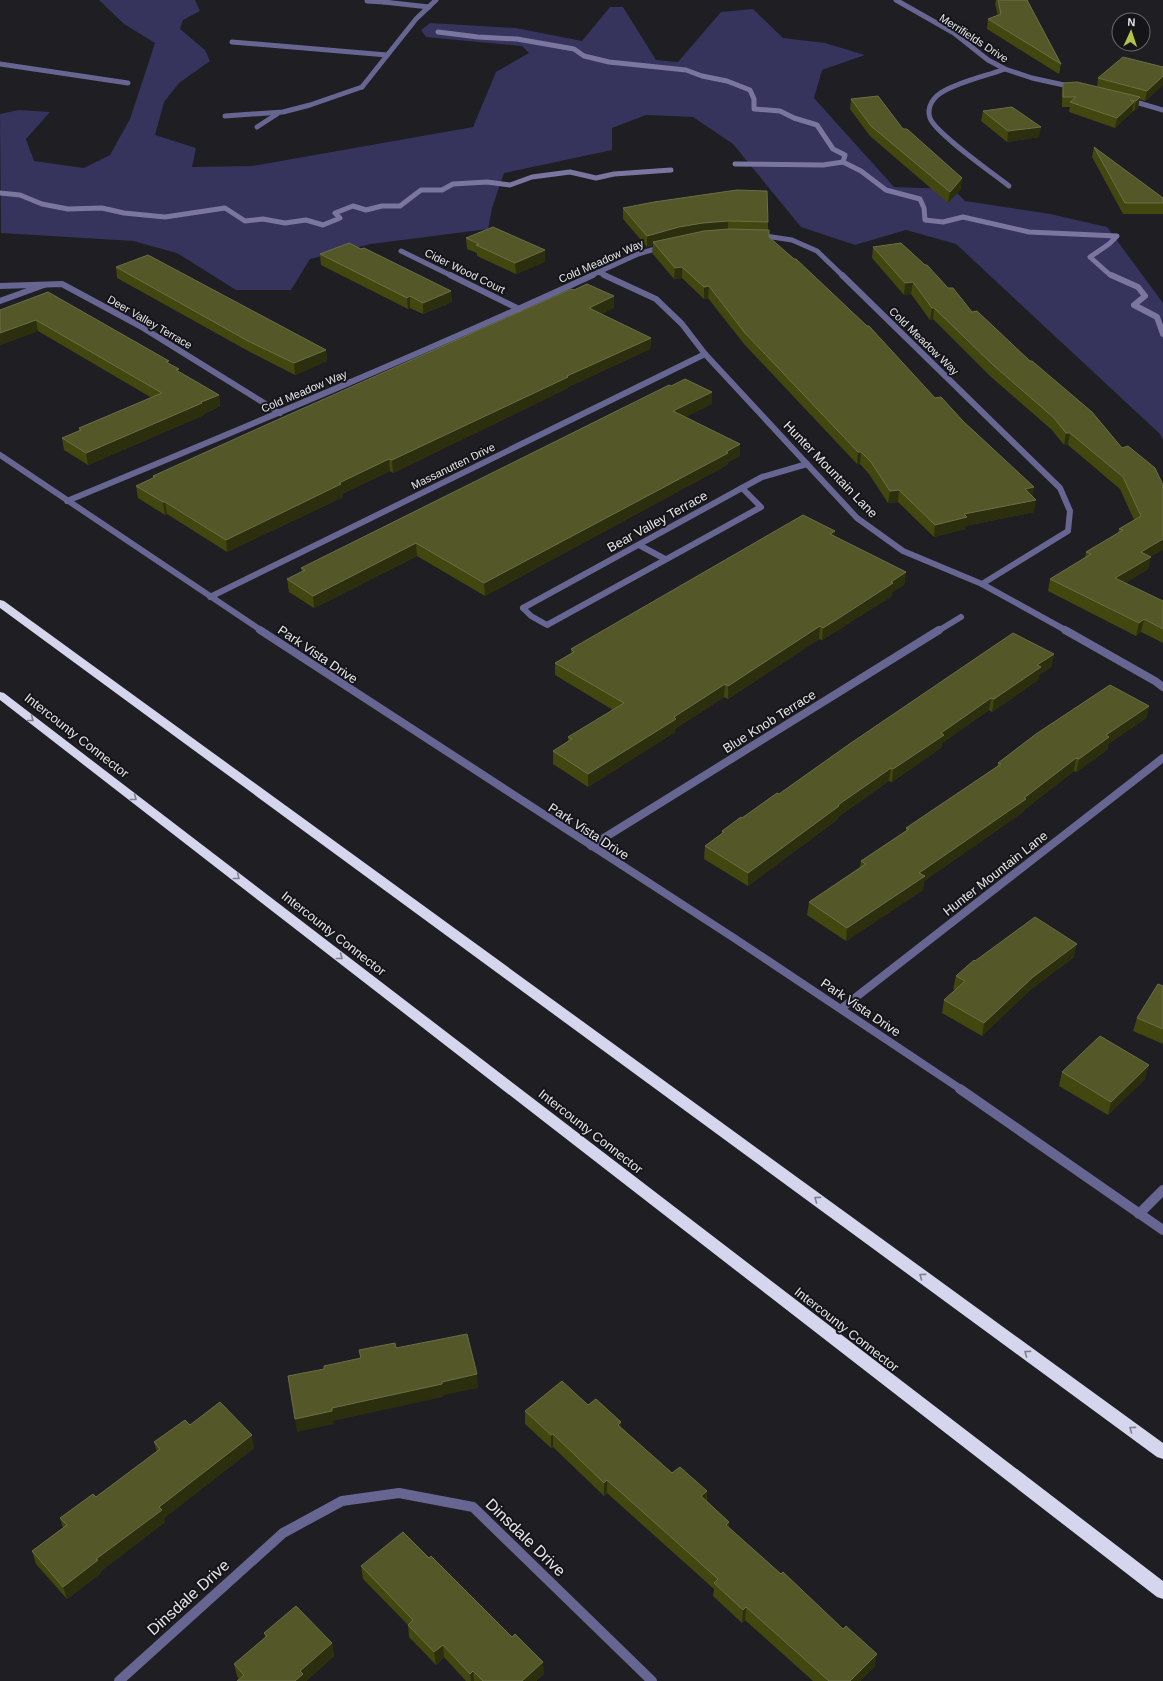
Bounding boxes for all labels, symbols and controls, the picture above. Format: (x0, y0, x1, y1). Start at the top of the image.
street label: Merrifields Drive (937, 11, 1011, 65)
north arrow (1111, 12, 1151, 52)
text: N (1127, 16, 1136, 28)
street label: Cold Meadow Way (557, 237, 646, 285)
street label: Cider Wood Court (423, 246, 507, 296)
street label: Deer Valley Terrace (106, 293, 194, 351)
street label: Cold Meadow Way (887, 305, 962, 378)
street label: Cold Meadow Way (259, 367, 349, 414)
street label: Hunter Mountain Lane (781, 418, 881, 521)
street label: Massanutten Drive (409, 441, 497, 491)
street label: Bear Valley Terrace (605, 488, 710, 555)
street label: Park Vista Drive (275, 622, 360, 687)
street label: Blue Knob Terrace (720, 687, 818, 756)
street label: Intercounty Connector (22, 690, 132, 781)
one-way arrow (26, 714, 33, 721)
one-way arrow (129, 793, 136, 800)
street label: Park Vista Drive (546, 800, 632, 863)
street label: Hunter Mountain Lane (940, 828, 1051, 919)
one-way arrow (232, 873, 239, 880)
street label: Intercounty Connector (279, 888, 389, 979)
one-way arrow (335, 952, 342, 959)
street label: Park Vista Drive (818, 975, 903, 1040)
street label: Intercounty Connector (536, 1086, 646, 1177)
one-way arrow (814, 1197, 821, 1204)
one-way arrow (919, 1274, 926, 1281)
street label: Intercounty Connector (792, 1284, 902, 1375)
one-way arrow (1024, 1351, 1031, 1358)
one-way arrow (1129, 1427, 1136, 1434)
street label: Dinsdale Drive (482, 1495, 569, 1580)
street label: Dinsdale Drive (144, 1556, 233, 1638)

